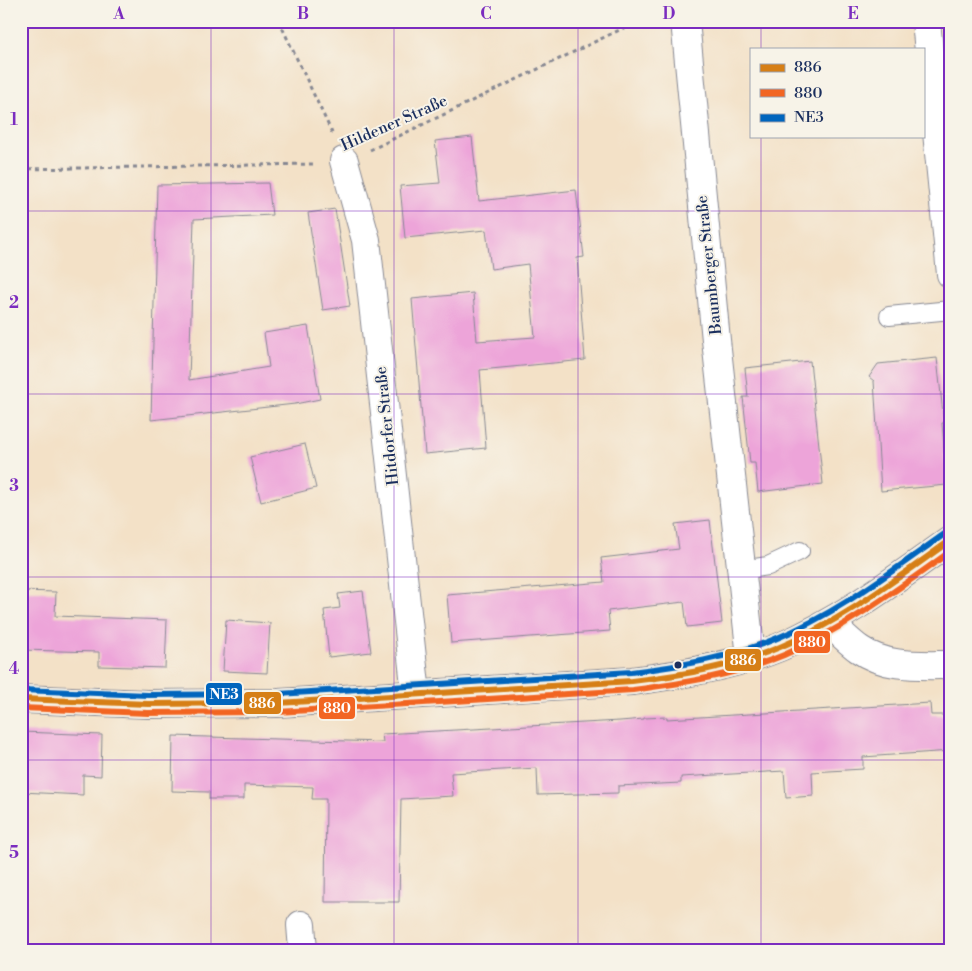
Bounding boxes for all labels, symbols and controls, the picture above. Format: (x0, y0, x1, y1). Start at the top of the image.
text: A (112, 4, 125, 24)
text: B (297, 4, 309, 24)
text: C (480, 4, 492, 24)
text: D (663, 4, 676, 24)
text: E (847, 4, 859, 24)
legend (750, 48, 924, 138)
text: 886 (794, 58, 821, 77)
text: 880 (794, 84, 822, 103)
street label: Hildener Straße (338, 91, 450, 155)
text: NE3 (794, 108, 824, 127)
text: 1 (10, 110, 18, 130)
street label: Baumberger Straße (692, 194, 726, 337)
text: 2 (9, 293, 19, 313)
street label: Hitdorfer Straße (371, 366, 403, 486)
text: 3 (9, 476, 19, 496)
line badge: 880 (793, 630, 831, 654)
text: 880 (798, 634, 826, 652)
line badge: 886 (724, 648, 762, 672)
text: 886 (730, 652, 757, 670)
text: 4 (9, 659, 20, 679)
unlabelled marker (673, 660, 683, 670)
line badge: NE3 (205, 682, 243, 706)
text: NE3 (209, 686, 239, 704)
line badge: 886 (243, 691, 282, 715)
text: 886 (249, 695, 276, 713)
line badge: 880 (318, 696, 356, 720)
text: 880 (323, 700, 351, 718)
text: 5 (9, 843, 19, 863)

